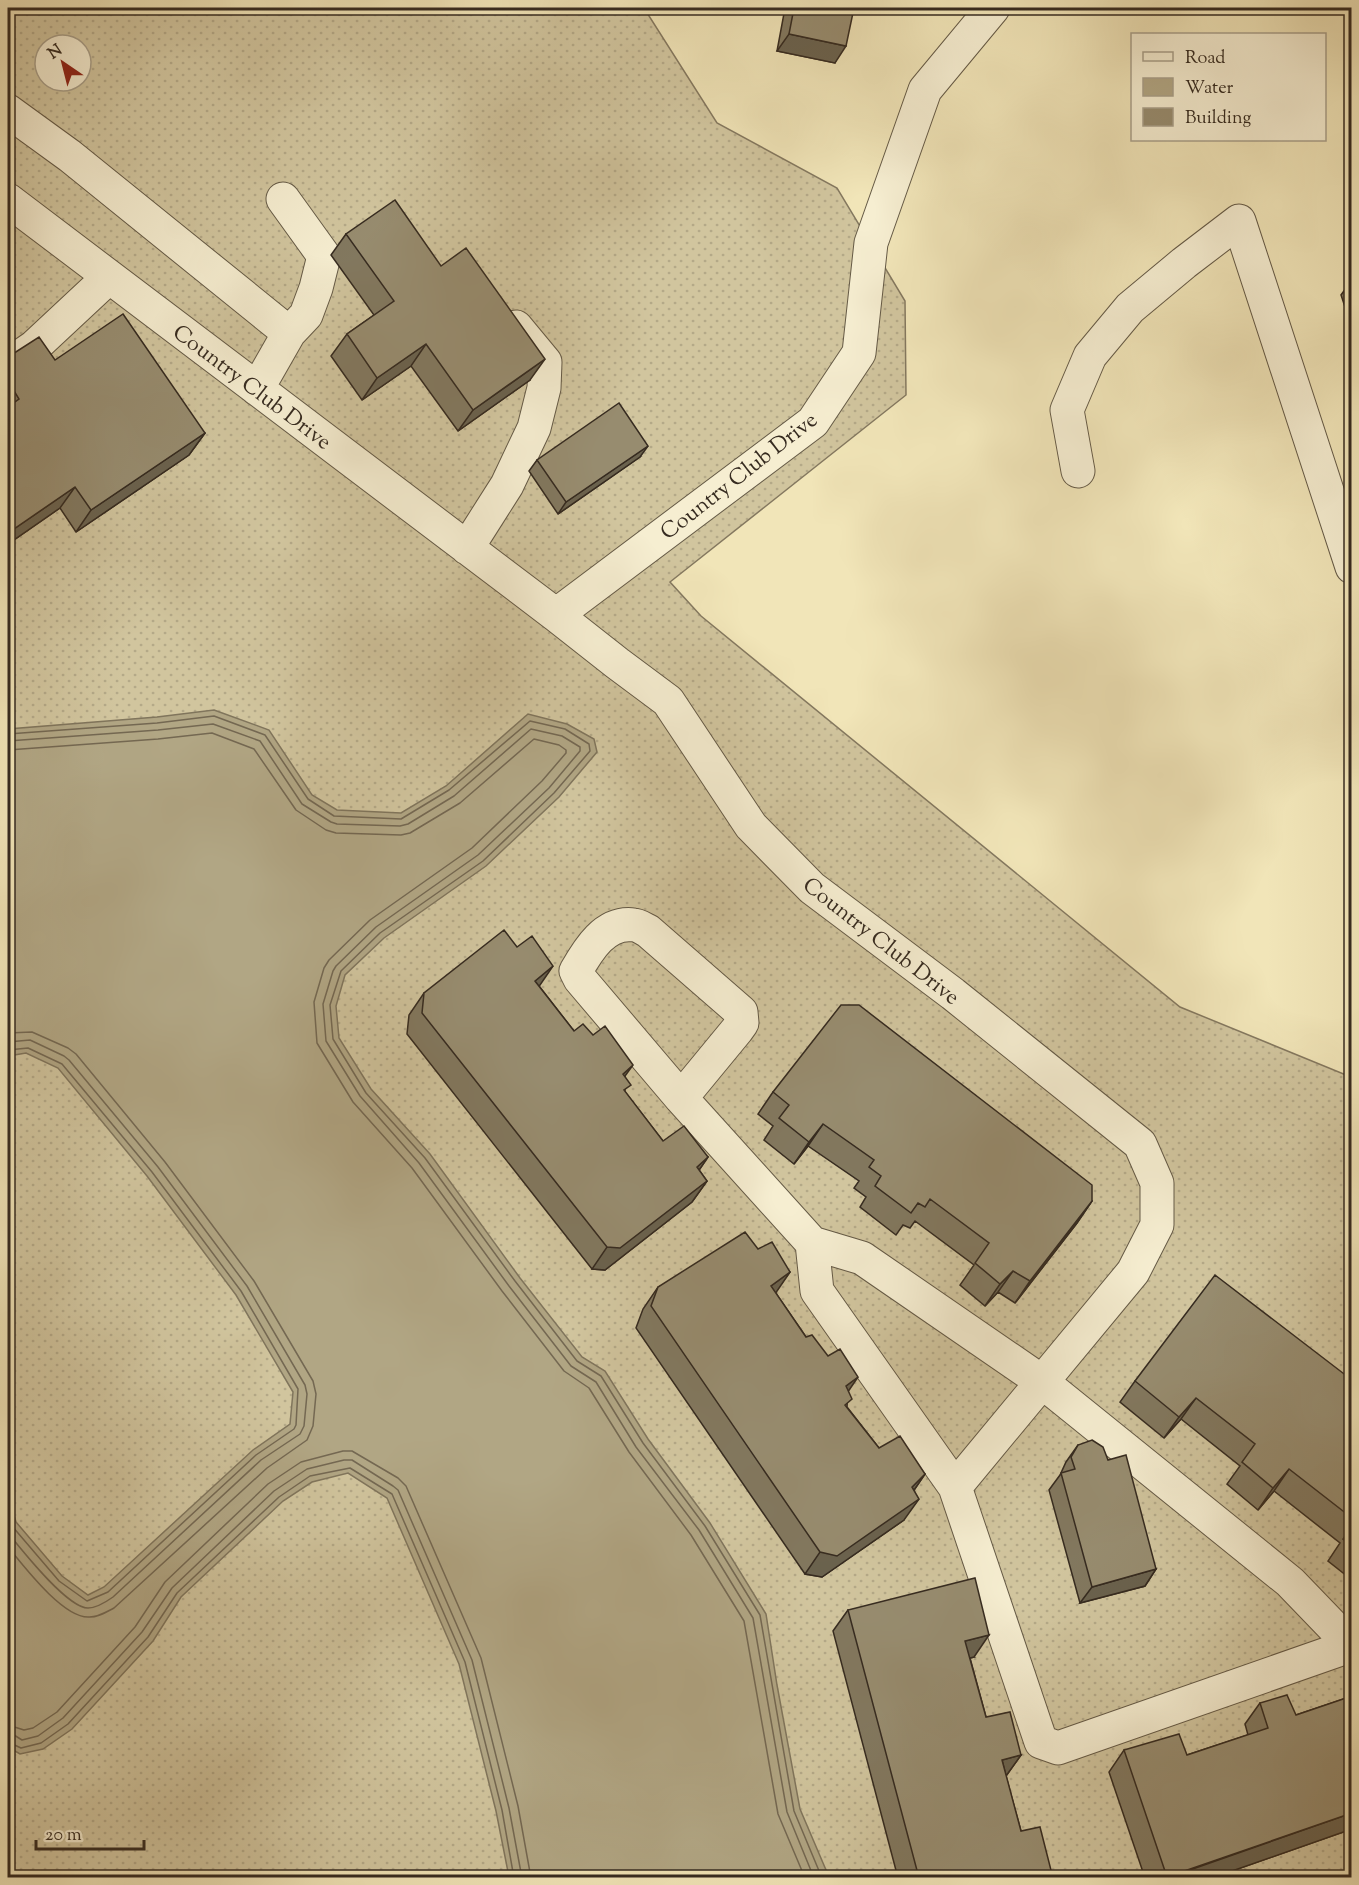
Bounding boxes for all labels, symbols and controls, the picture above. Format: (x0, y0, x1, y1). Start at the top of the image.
north arrow (33, 33, 93, 93)
legend (1131, 33, 1326, 141)
text: N (44, 40, 68, 66)
text: Road (1185, 46, 1225, 72)
text: Water (1185, 76, 1234, 102)
text: Building (1185, 106, 1251, 132)
street label: Country Club Drive (165, 318, 337, 459)
street label: Country Club Drive (654, 406, 825, 549)
street label: Country Club Drive (795, 871, 966, 1014)
scale bar (36, 1813, 144, 1851)
text: 20 m (45, 1823, 82, 1849)

